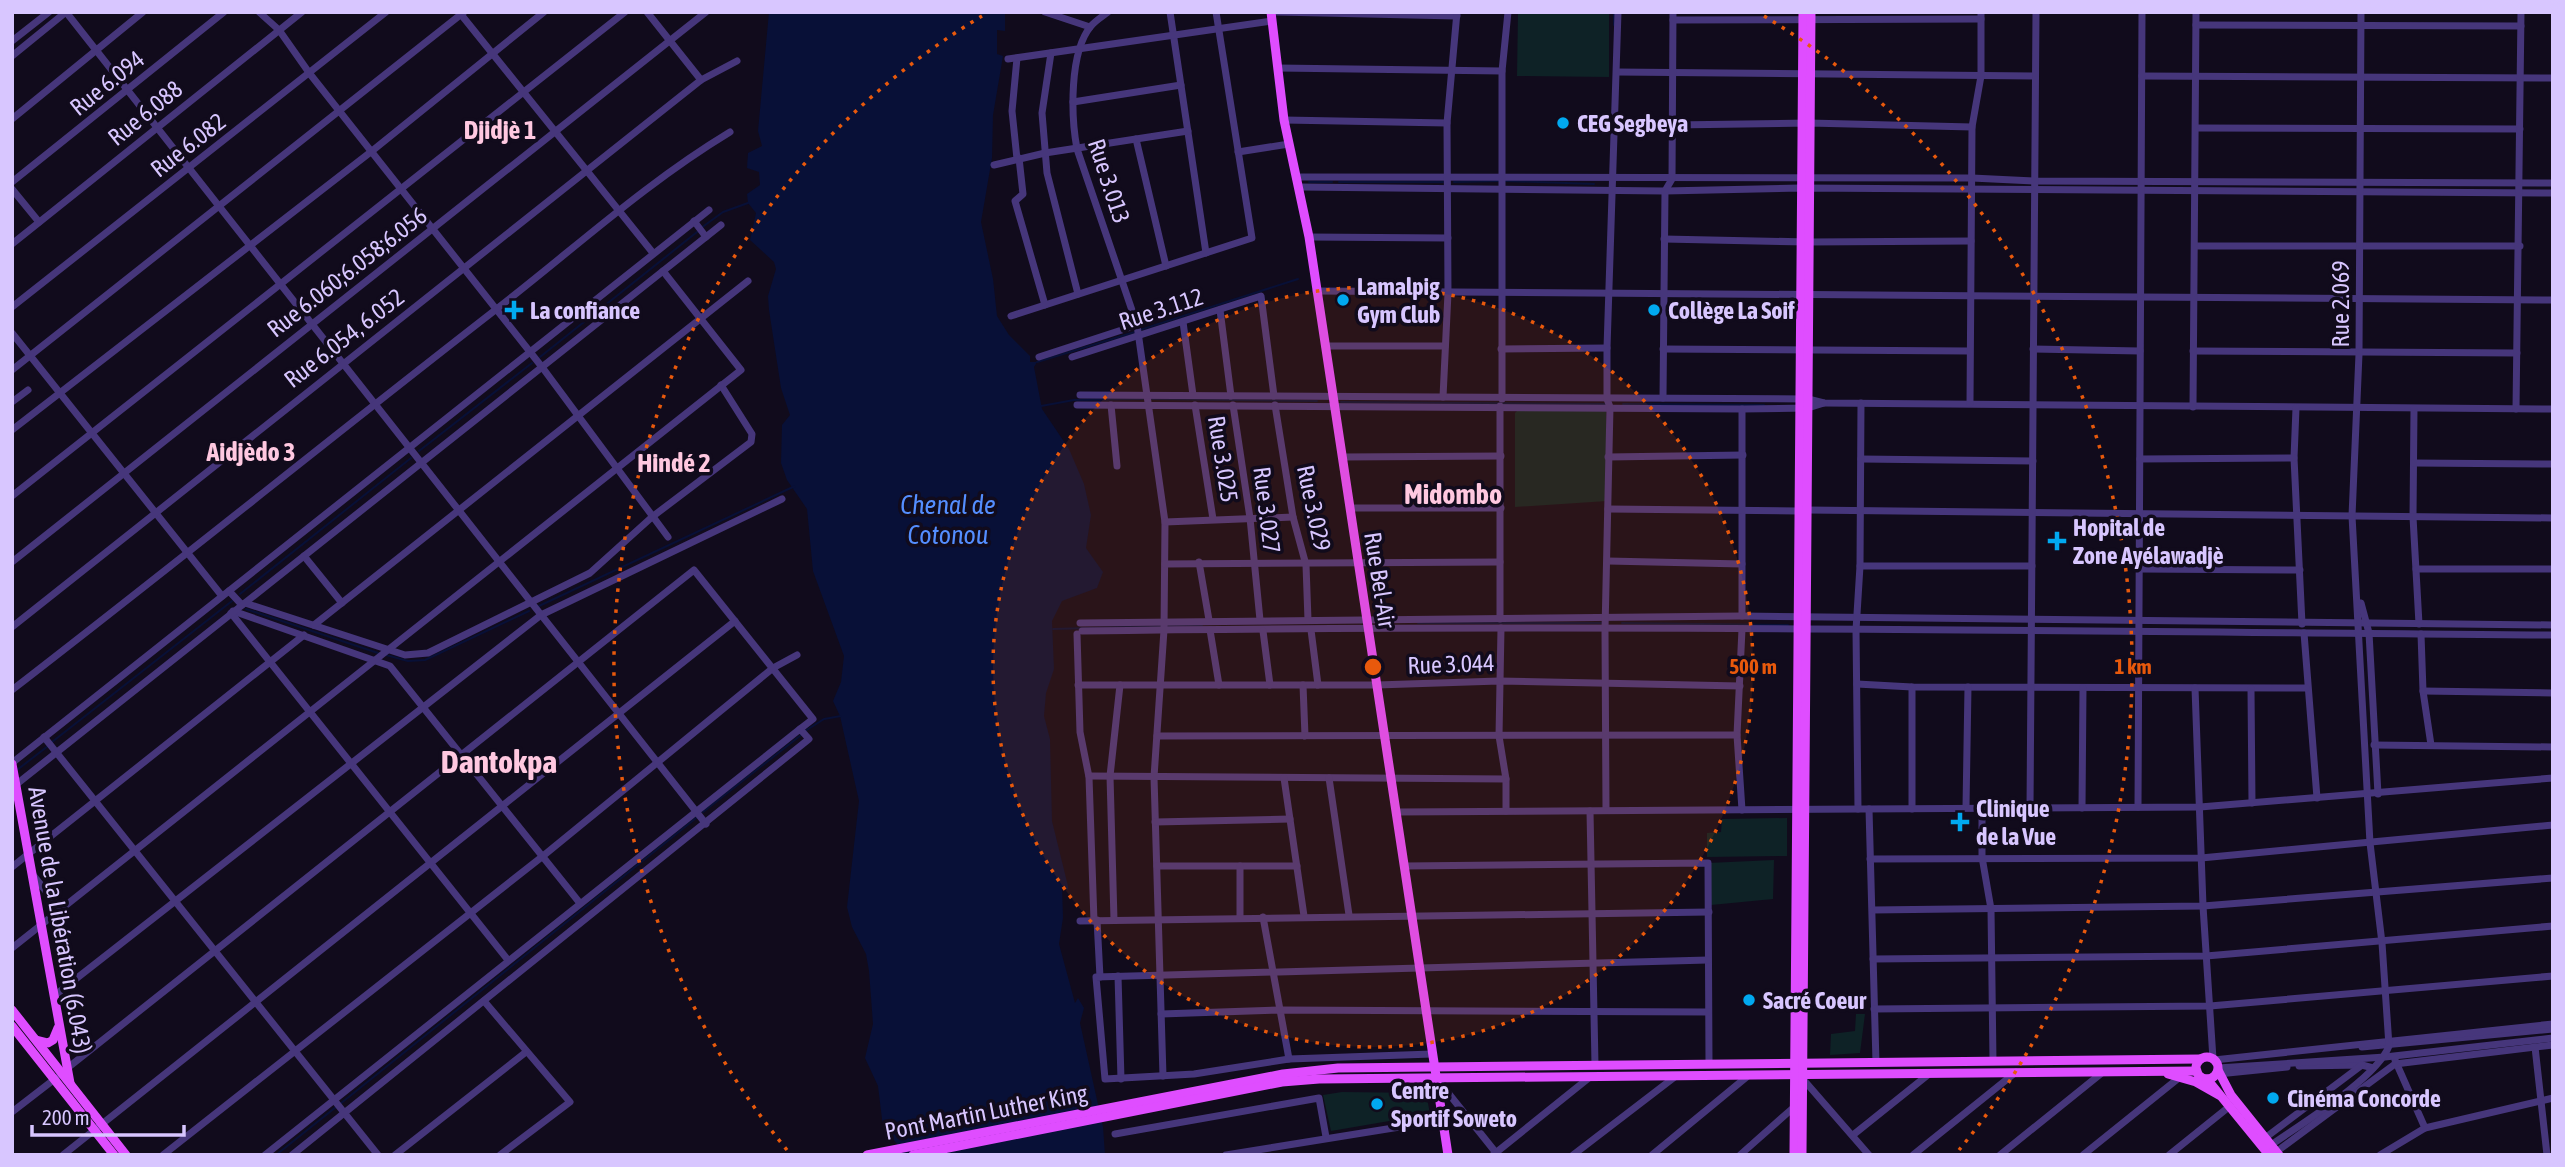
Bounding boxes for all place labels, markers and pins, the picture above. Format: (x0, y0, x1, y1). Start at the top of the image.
place label: CEG Segbeya (1577, 110, 1688, 137)
marker: CEG Segbeya (1555, 115, 1571, 131)
place label: Lamalpig Gym Club (1357, 273, 1440, 328)
marker: Lamalpig Gym Club (1335, 292, 1351, 308)
place label: La confiance (530, 297, 640, 324)
place label: Collège La Soif (1668, 297, 1795, 324)
marker: La confiance (504, 300, 524, 320)
marker: Collège La Soif (1646, 302, 1662, 318)
place label: Hopital de Zone Ayélawadjè (2073, 514, 2224, 569)
marker: Hopital de Zone Ayélawadjè (2047, 531, 2067, 551)
centre of rings (1361, 655, 1385, 679)
place label: Clinique de la Vue (1976, 795, 2056, 850)
marker: Clinique de la Vue (1950, 812, 1970, 832)
place label: Sacré Coeur (1763, 987, 1867, 1014)
marker: Sacré Coeur (1741, 992, 1757, 1008)
place label: Centre Sportif Soweto (1391, 1077, 1517, 1132)
place label: Cinéma Concorde (2287, 1085, 2441, 1112)
marker: Cinéma Concorde (2265, 1090, 2281, 1106)
marker: Centre Sportif Soweto (1369, 1096, 1385, 1112)

